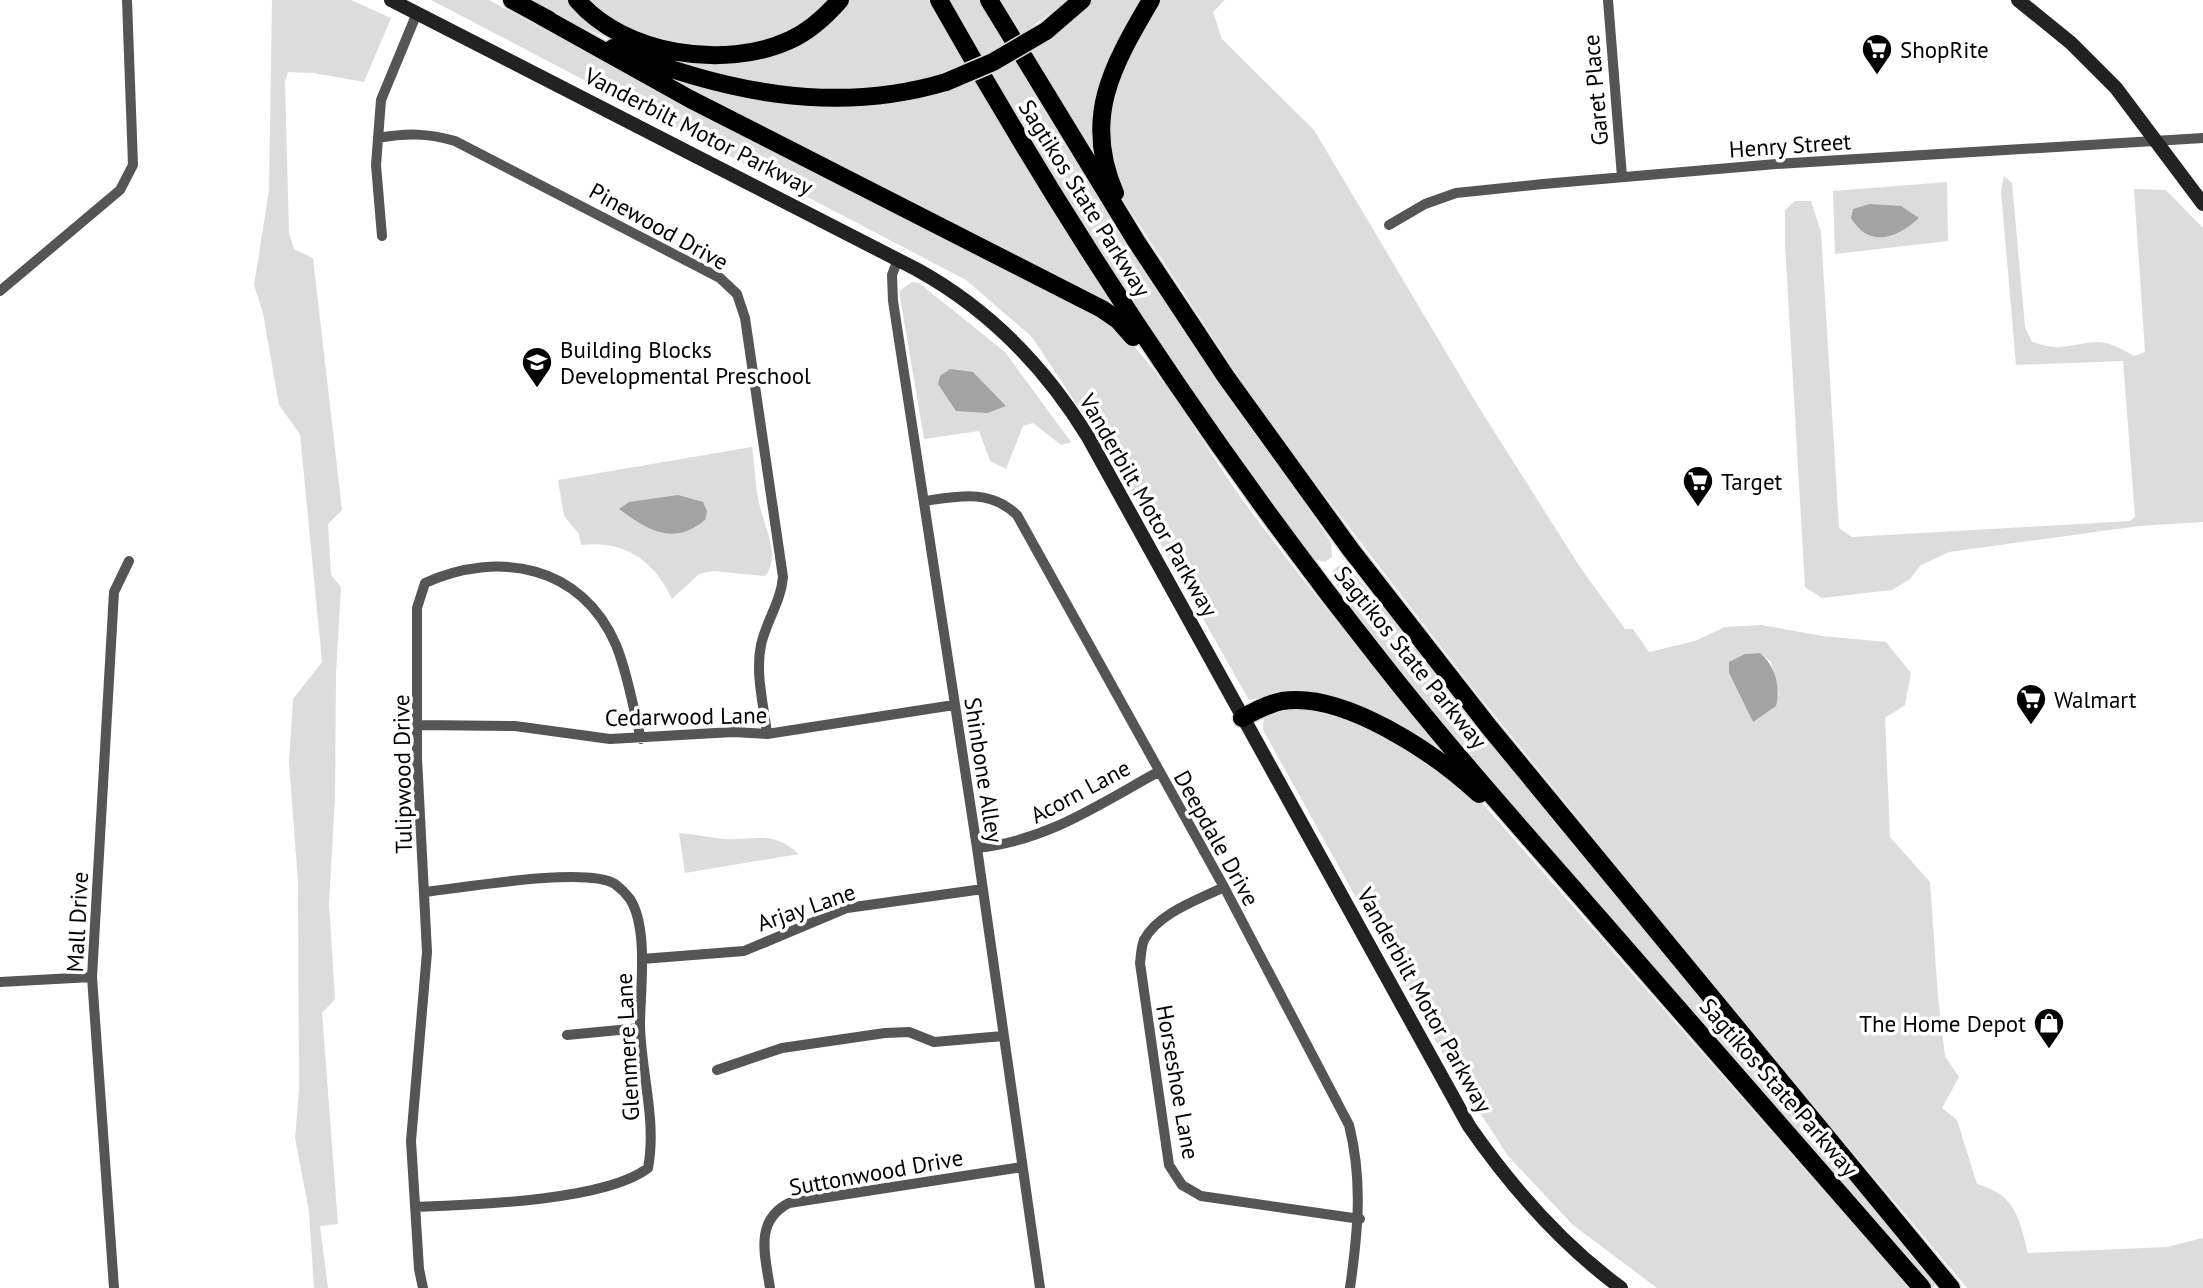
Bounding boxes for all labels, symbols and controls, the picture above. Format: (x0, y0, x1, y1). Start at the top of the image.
supermarket icon: ShopRite (1860, 32, 1894, 76)
street label: Garet Place (1576, 33, 1614, 147)
place label: ShopRite (1900, 35, 1989, 64)
street label: Vanderbilt Motor Parkway (579, 60, 818, 201)
street label: Sagtikos State Parkway (1013, 94, 1158, 302)
street label: Henry Street (1728, 126, 1852, 164)
street label: Pinewood Drive (584, 176, 734, 276)
place label: Building Blocks Developmental Preschool (560, 335, 811, 390)
school or university icon: Building Blocks Developmental Preschool (520, 345, 554, 389)
street label: Vanderbilt Motor Parkway (1073, 387, 1225, 622)
supermarket icon: Target (1681, 464, 1715, 508)
place label: Target (1721, 467, 1783, 496)
street label: Sagtikos State Parkway (1328, 560, 1494, 755)
supermarket icon: Walmart (2014, 682, 2048, 726)
place label: Walmart (2054, 685, 2137, 714)
street label: Tulipwood Drive (386, 694, 418, 854)
street label: Shinbone Alley (958, 695, 1010, 845)
street label: Cedarwood Lane (604, 700, 768, 732)
street label: Acorn Lane (1025, 753, 1135, 829)
street label: Deepdale Drive (1168, 765, 1266, 911)
street label: Mall Drive (60, 871, 94, 973)
street label: Arjay Lane (753, 877, 859, 937)
street label: Vanderbilt Motor Parkway (1351, 882, 1499, 1118)
street label: Glenmere Lane (609, 972, 645, 1122)
street label: Sagtikos State Parkway (1694, 992, 1865, 1182)
street label: Horseshoe Lane (1150, 1002, 1206, 1162)
shop icon: The Home Depot (2032, 1006, 2066, 1050)
place label: The Home Depot (1859, 1009, 2026, 1038)
street label: Suttonwood Drive (787, 1142, 965, 1202)

